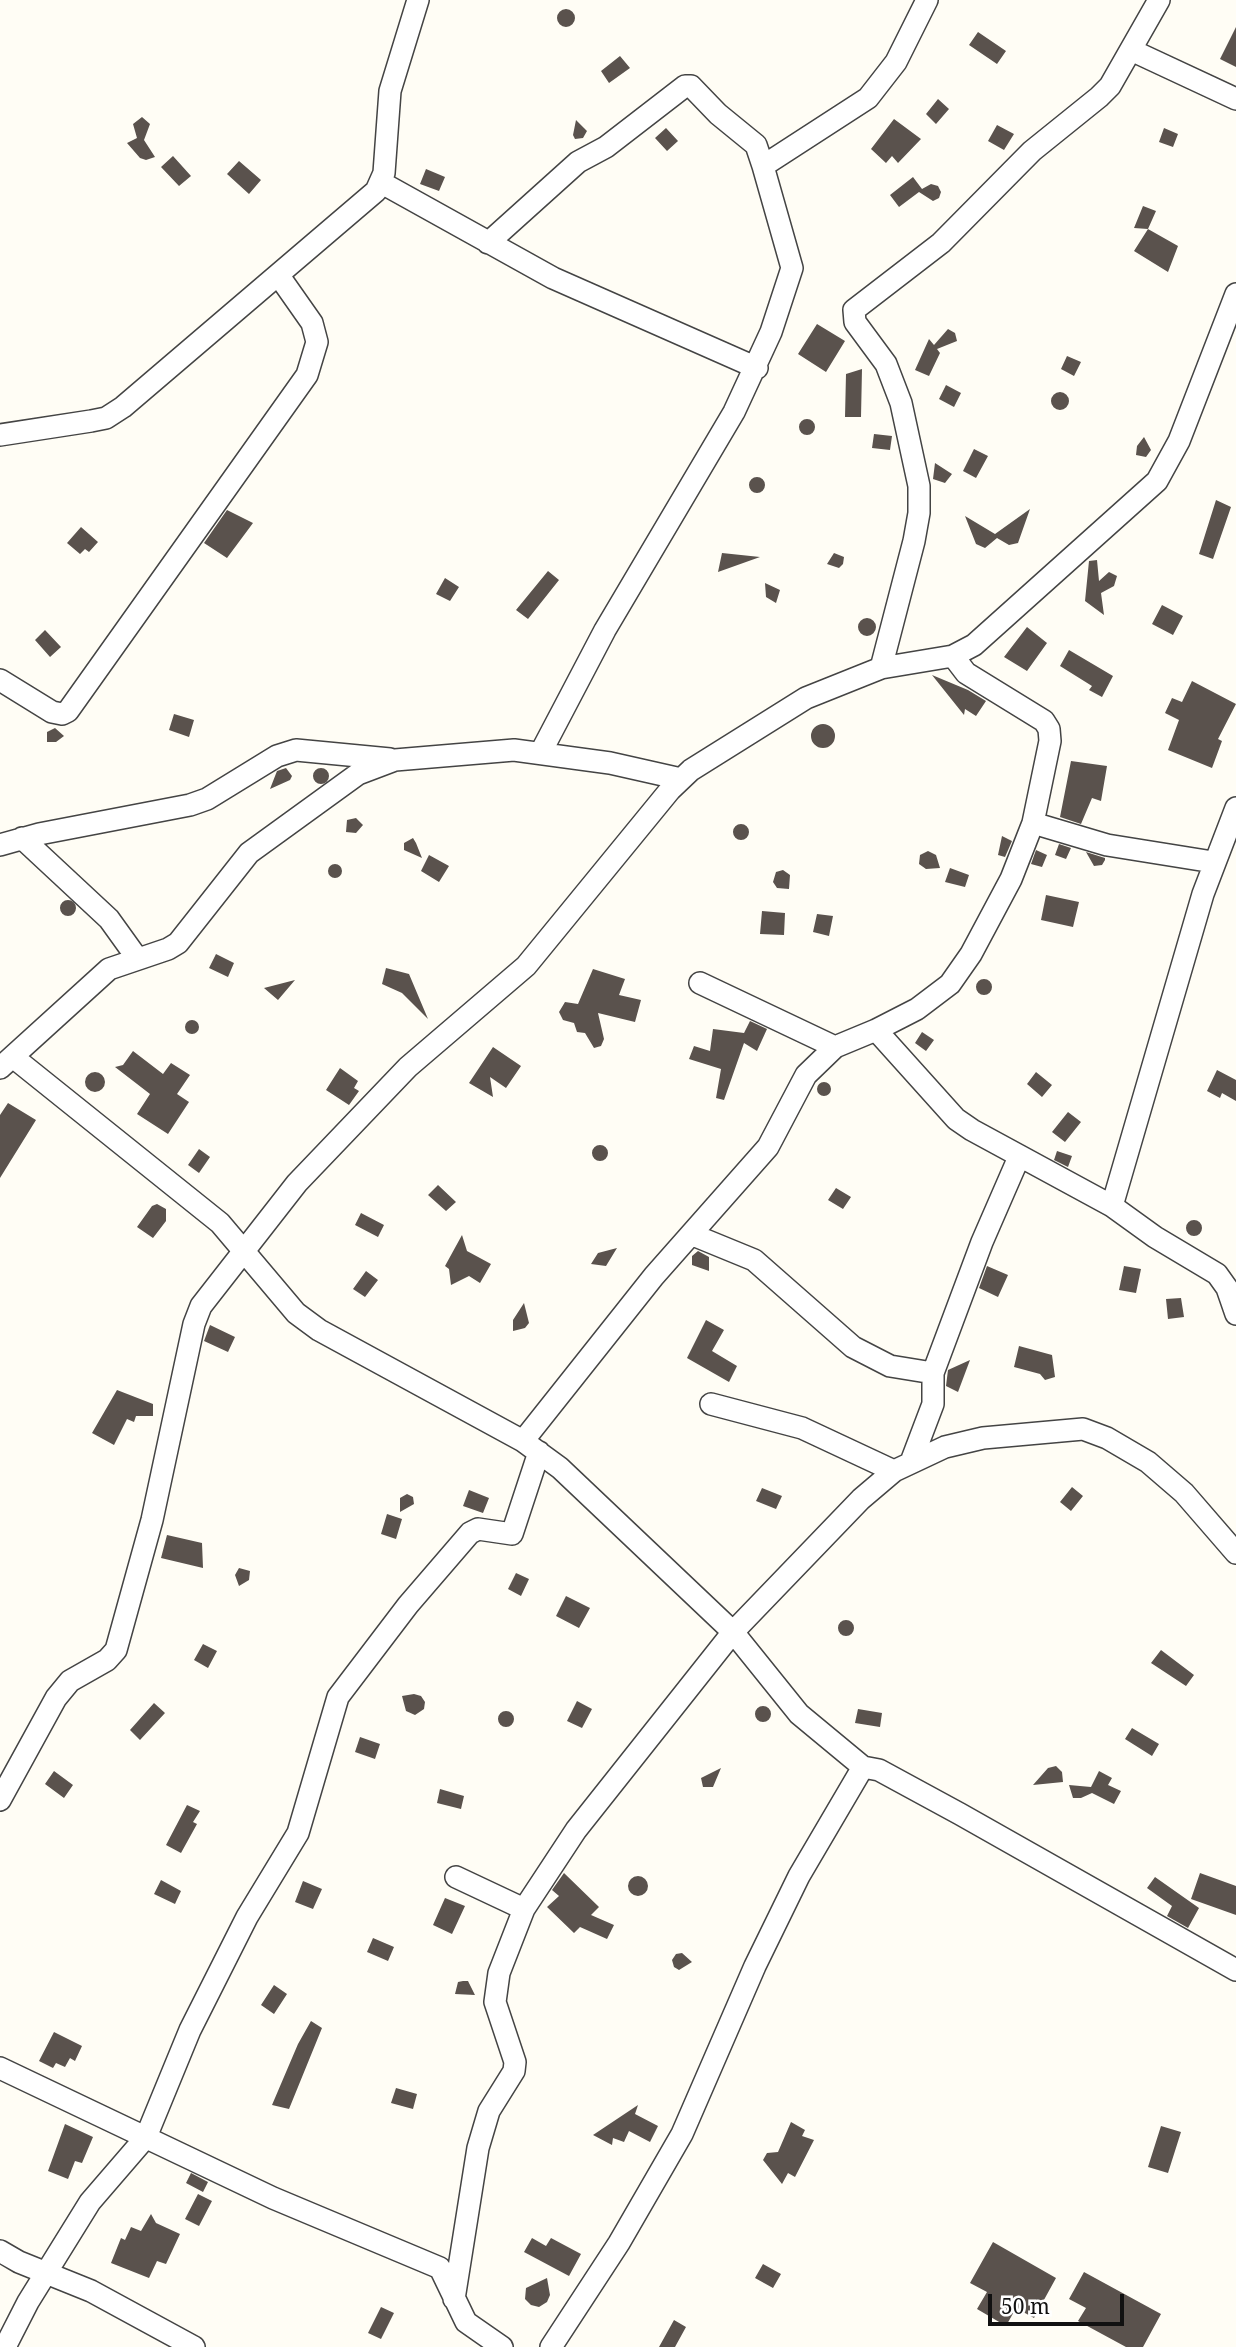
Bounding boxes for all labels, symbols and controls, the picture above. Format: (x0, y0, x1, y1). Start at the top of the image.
scale bar (991, 2280, 1128, 2324)
text: 50 m (1001, 2292, 1050, 2320)

